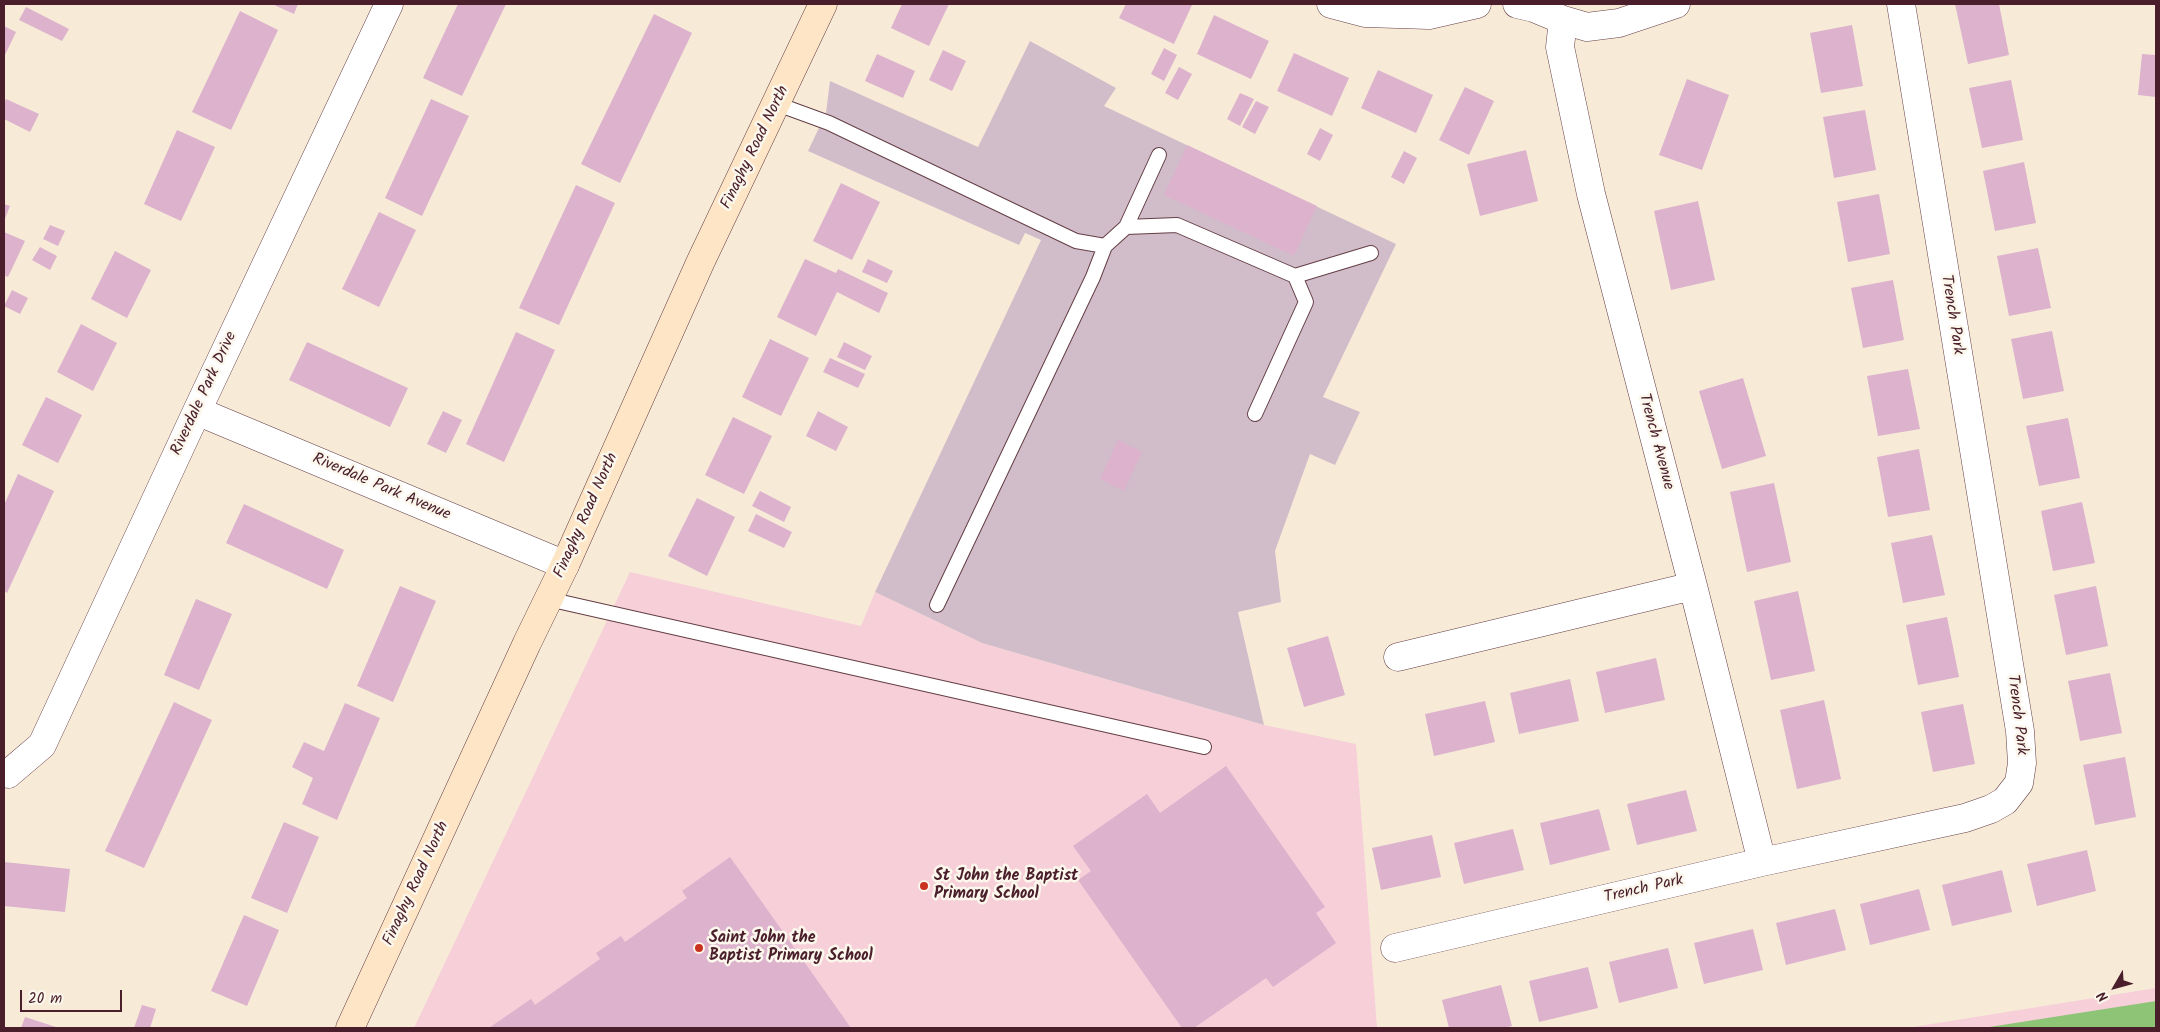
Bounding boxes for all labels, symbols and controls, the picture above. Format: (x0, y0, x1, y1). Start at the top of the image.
street label: Finaghy Road North (718, 83, 794, 213)
street label: Trench Park (1935, 274, 1967, 356)
street label: Riverdale Park Drive (168, 329, 242, 459)
street label: Trench Avenue (1633, 392, 1677, 492)
street label: Riverdale Park Avenue (309, 450, 453, 526)
street label: Finaghy Road North (551, 450, 623, 582)
street label: Trench Park (2002, 674, 2030, 756)
street label: Finaghy Road North (380, 819, 454, 949)
place label: St John the Baptist Primary School (934, 867, 1078, 905)
street label: Trench Park (1603, 872, 1685, 908)
marker: St John the Baptist Primary School (918, 880, 930, 892)
place label: Saint John the Baptist Primary School (709, 929, 873, 967)
marker: Saint John the Baptist Primary School (693, 942, 705, 954)
north arrow (2090, 962, 2140, 1012)
scale bar (22, 980, 125, 1012)
text: N (2092, 986, 2115, 1006)
text: 20 m (28, 987, 62, 1011)

